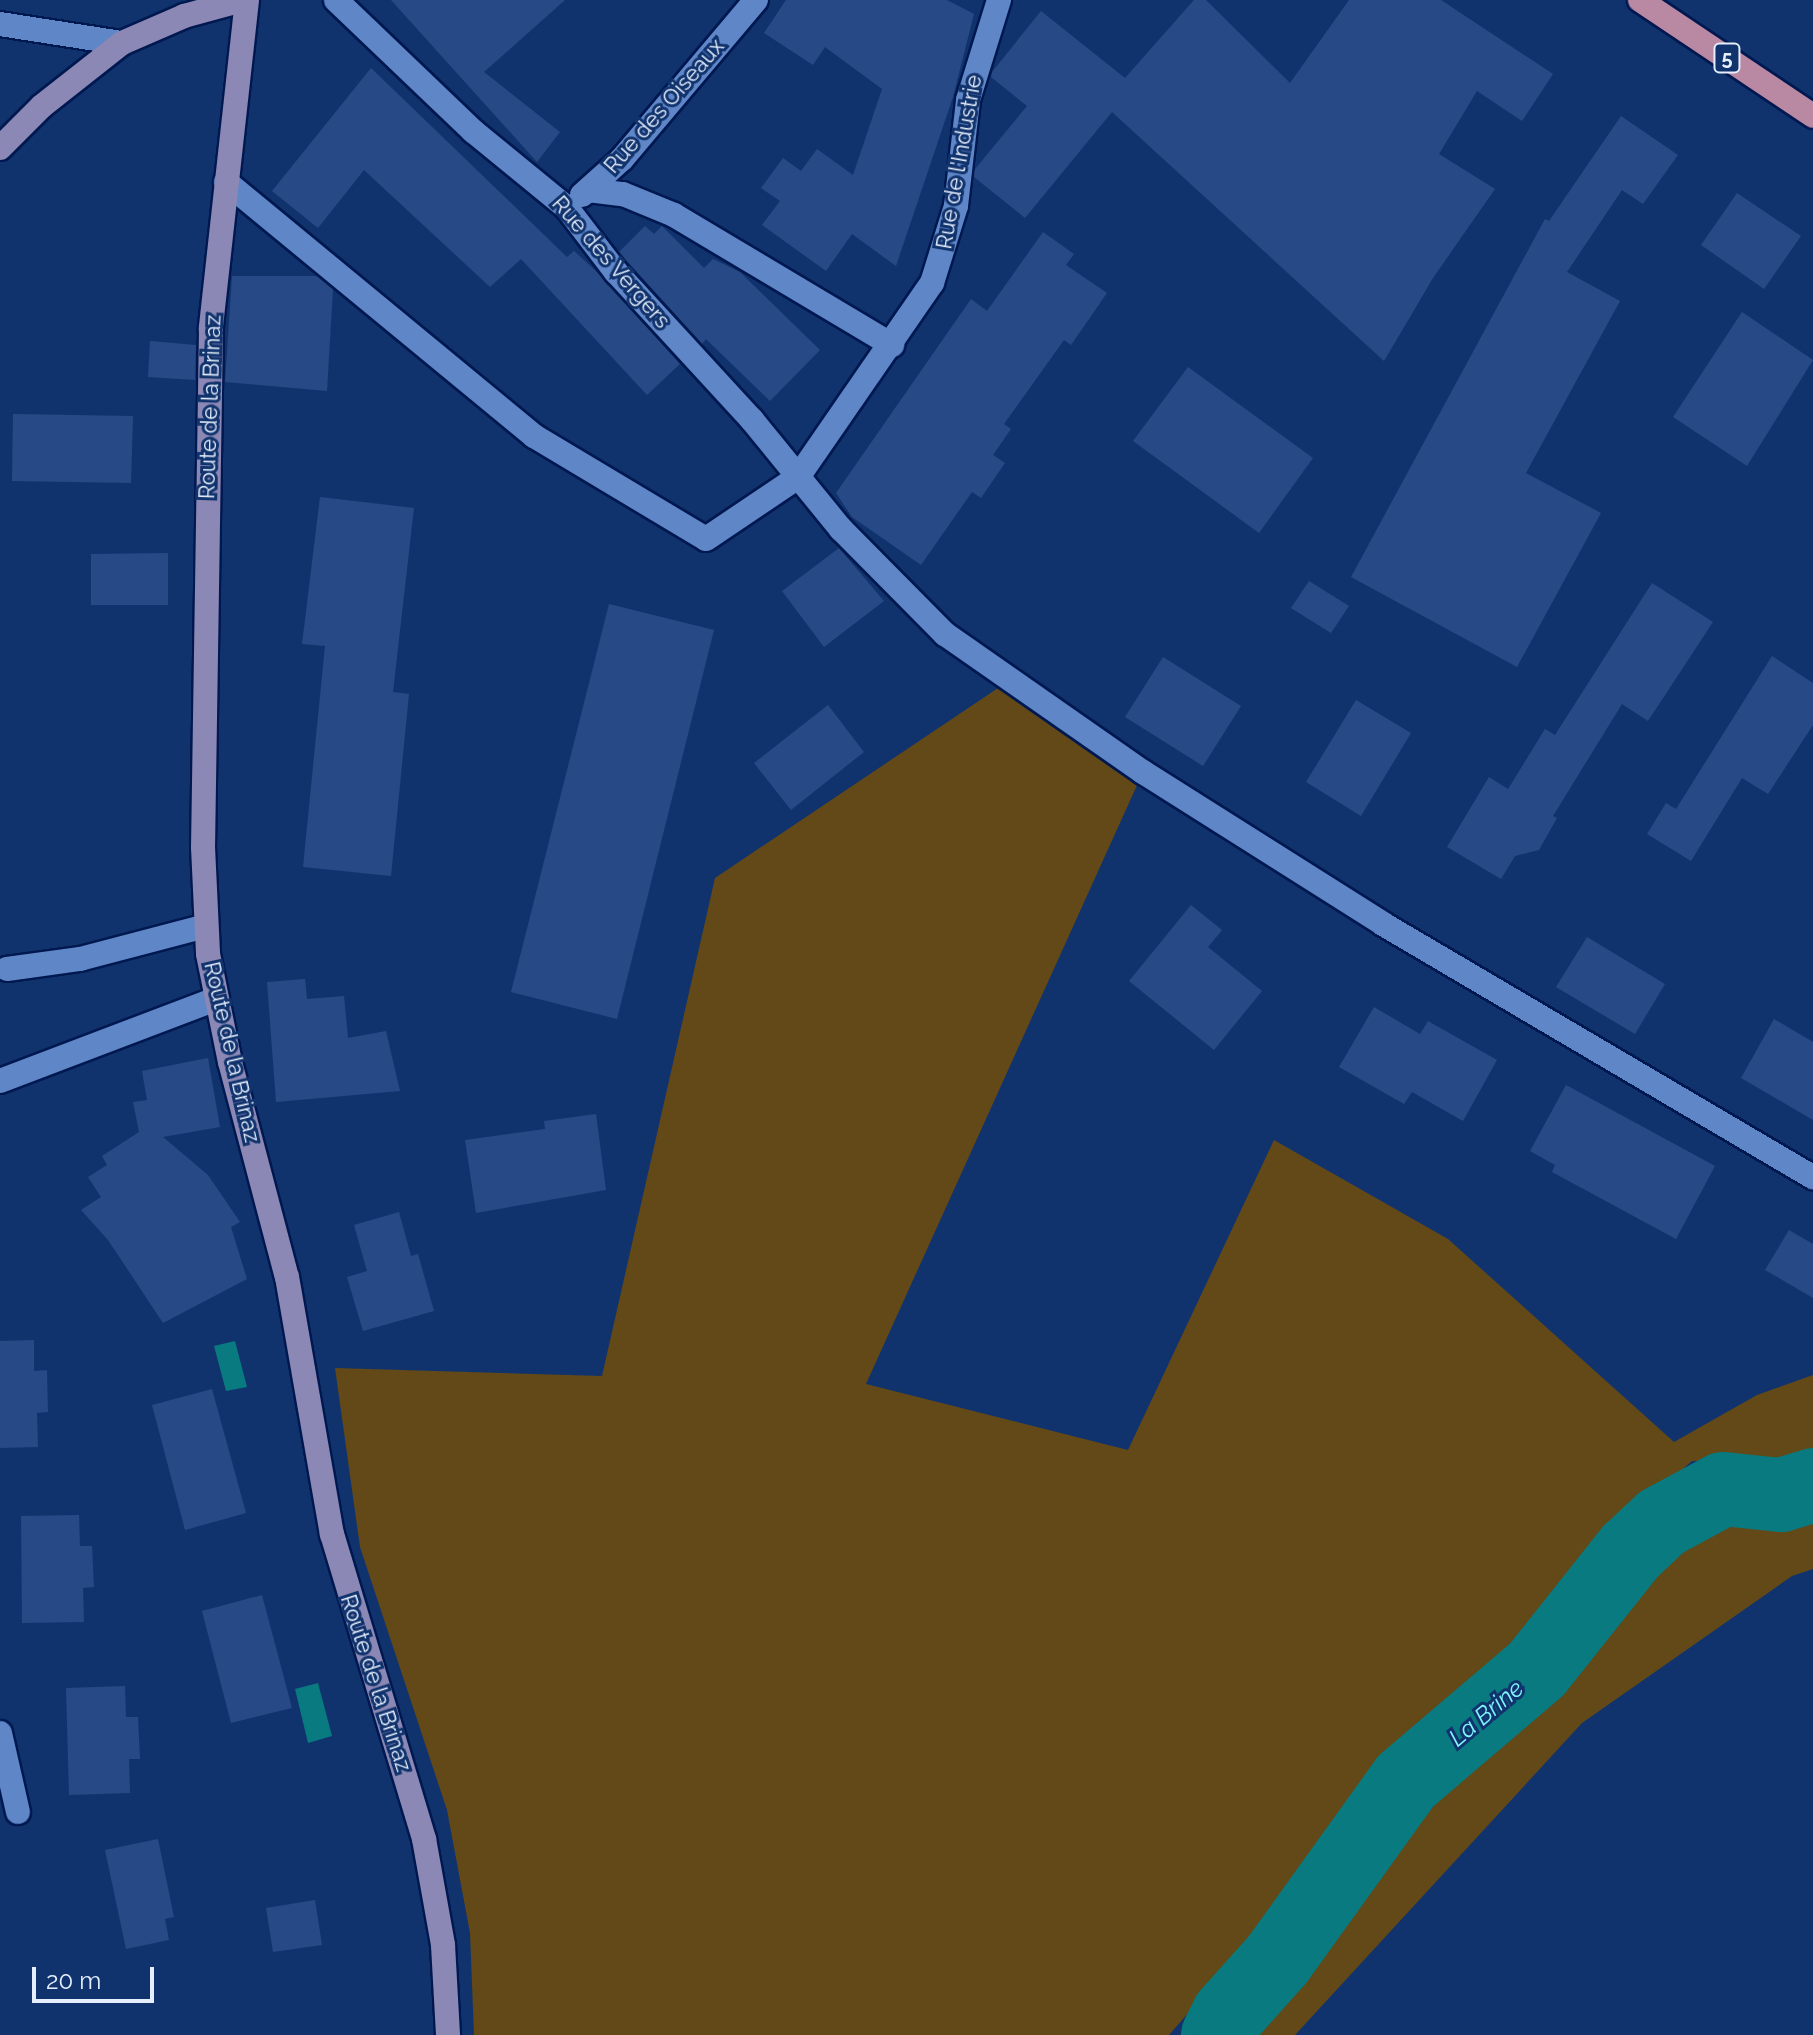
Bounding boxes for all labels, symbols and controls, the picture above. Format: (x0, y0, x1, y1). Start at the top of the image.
street label: Rue des Oiseaux (598, 33, 730, 179)
road number: 5 (1713, 42, 1741, 74)
street label: Rue de l'Industrie (931, 73, 987, 251)
street label: Rue des Vergers (546, 190, 676, 334)
street label: Route de la Brinaz (194, 314, 226, 500)
street label: Route de la Brinaz (198, 959, 266, 1145)
street label: Route de la Brinaz (335, 1591, 417, 1775)
water label: La Brine (1443, 1674, 1529, 1752)
scale bar (36, 1951, 158, 2001)
text: 20 m (46, 1966, 101, 1995)

